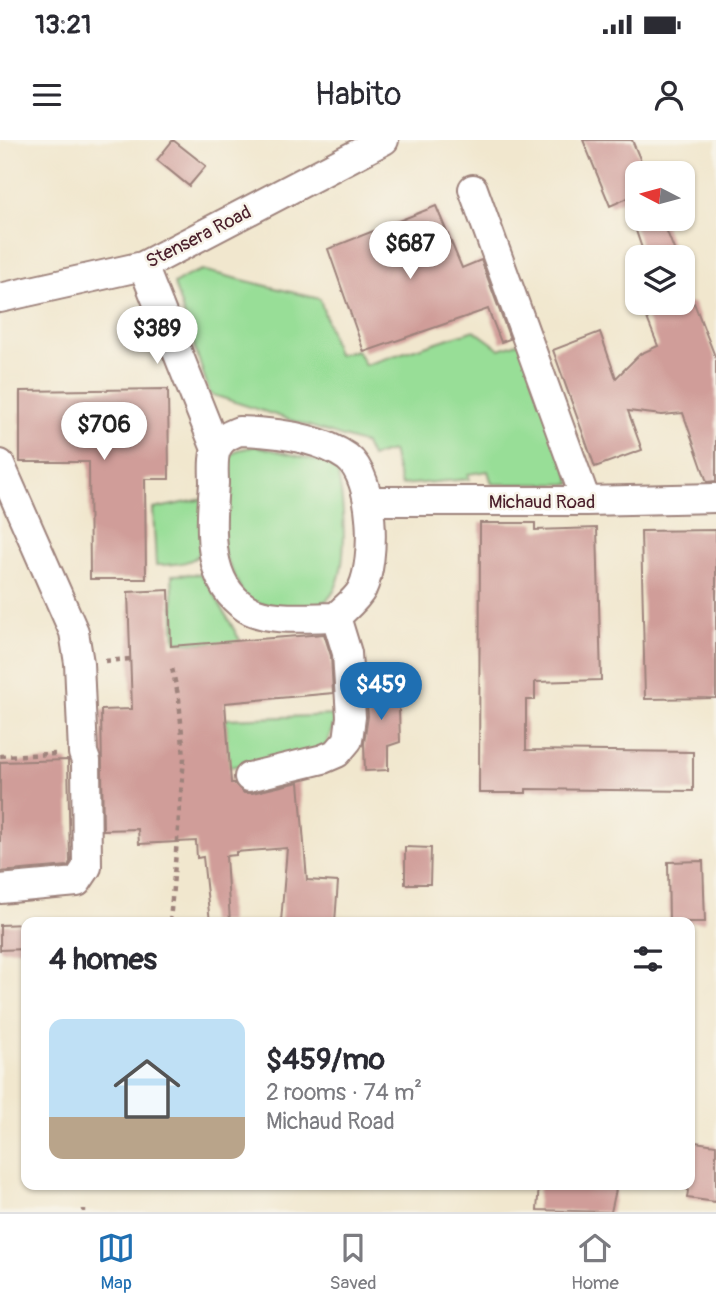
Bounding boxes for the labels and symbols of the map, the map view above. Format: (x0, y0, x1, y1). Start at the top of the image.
north arrow (625, 161, 695, 231)
street label: Stensera Road (142, 200, 255, 274)
pin: $687 (369, 222, 451, 281)
pin: $389 (116, 306, 198, 366)
pin: $706 (63, 402, 145, 462)
street label: Michaud Road (489, 490, 595, 514)
pin: $459 (340, 662, 422, 722)

